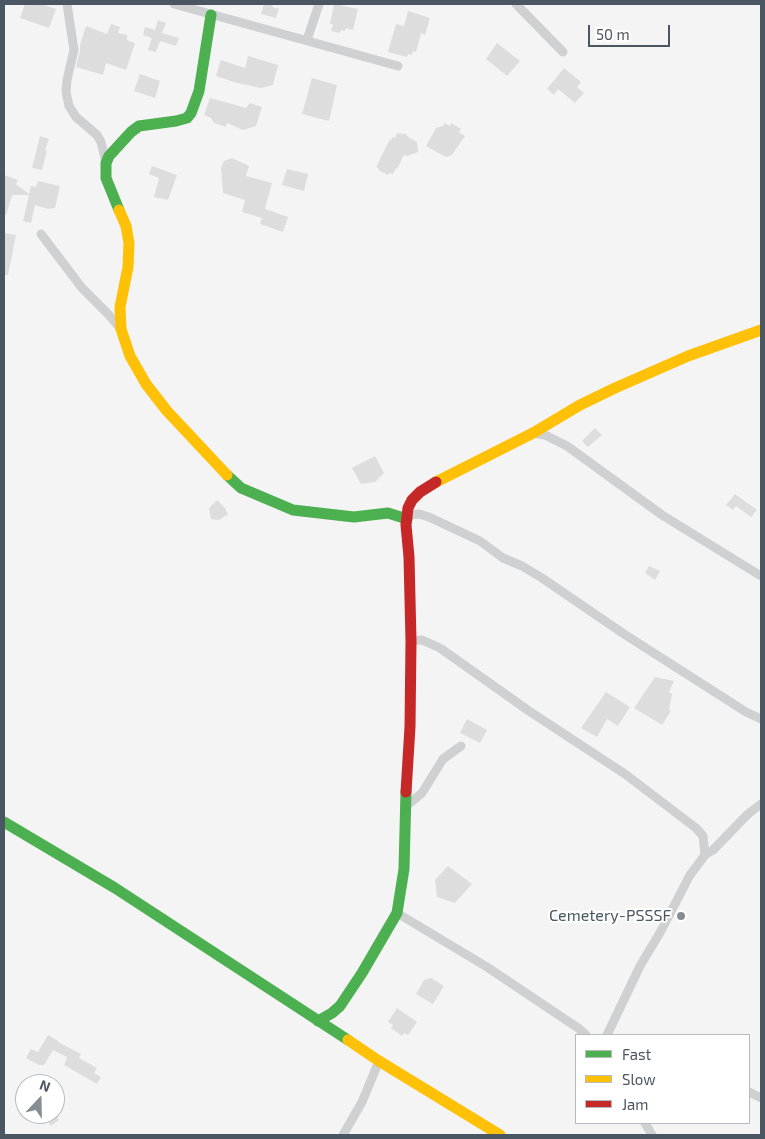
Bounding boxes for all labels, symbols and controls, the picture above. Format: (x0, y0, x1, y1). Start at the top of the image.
scale bar (590, 15, 672, 47)
text: 50 m (596, 25, 630, 43)
place label: Cemetery-PSSSF (549, 906, 671, 926)
marker: Cemetery-PSSSF (675, 910, 687, 922)
legend (575, 1034, 750, 1124)
text: Fast (622, 1045, 651, 1063)
text: Slow (622, 1070, 656, 1088)
north arrow (15, 1074, 65, 1124)
text: N (37, 1076, 53, 1095)
text: Jam (622, 1095, 648, 1113)

